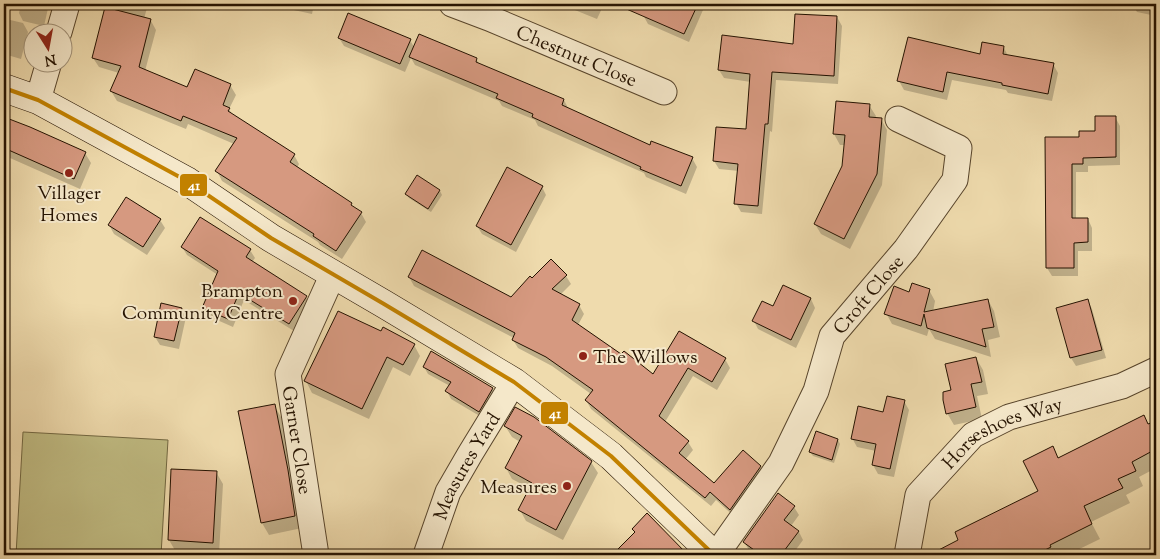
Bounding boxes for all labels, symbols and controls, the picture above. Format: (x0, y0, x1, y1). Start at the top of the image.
street label: Chestnut Close (511, 20, 641, 95)
north arrow (22, 22, 72, 72)
text: N (43, 48, 57, 70)
marker: Villager Homes (63, 167, 75, 179)
line badge: 41 (179, 173, 208, 197)
text: 41 (187, 177, 200, 197)
place label: Villager Homes (37, 181, 101, 230)
street label: Croft Close (828, 250, 911, 341)
place label: Brampton Community Centre (122, 279, 283, 328)
marker: Brampton Community Centre (287, 295, 299, 307)
place label: The Willows (593, 345, 698, 372)
marker: The Willows (577, 350, 589, 362)
street label: Garner Close (274, 384, 317, 497)
street label: Horseshoes Way (937, 392, 1066, 476)
line badge: 41 (540, 401, 569, 425)
text: 41 (548, 405, 561, 425)
street label: Measures Yard (428, 408, 508, 524)
place label: Measures (480, 475, 557, 502)
marker: Measures (561, 480, 573, 492)

